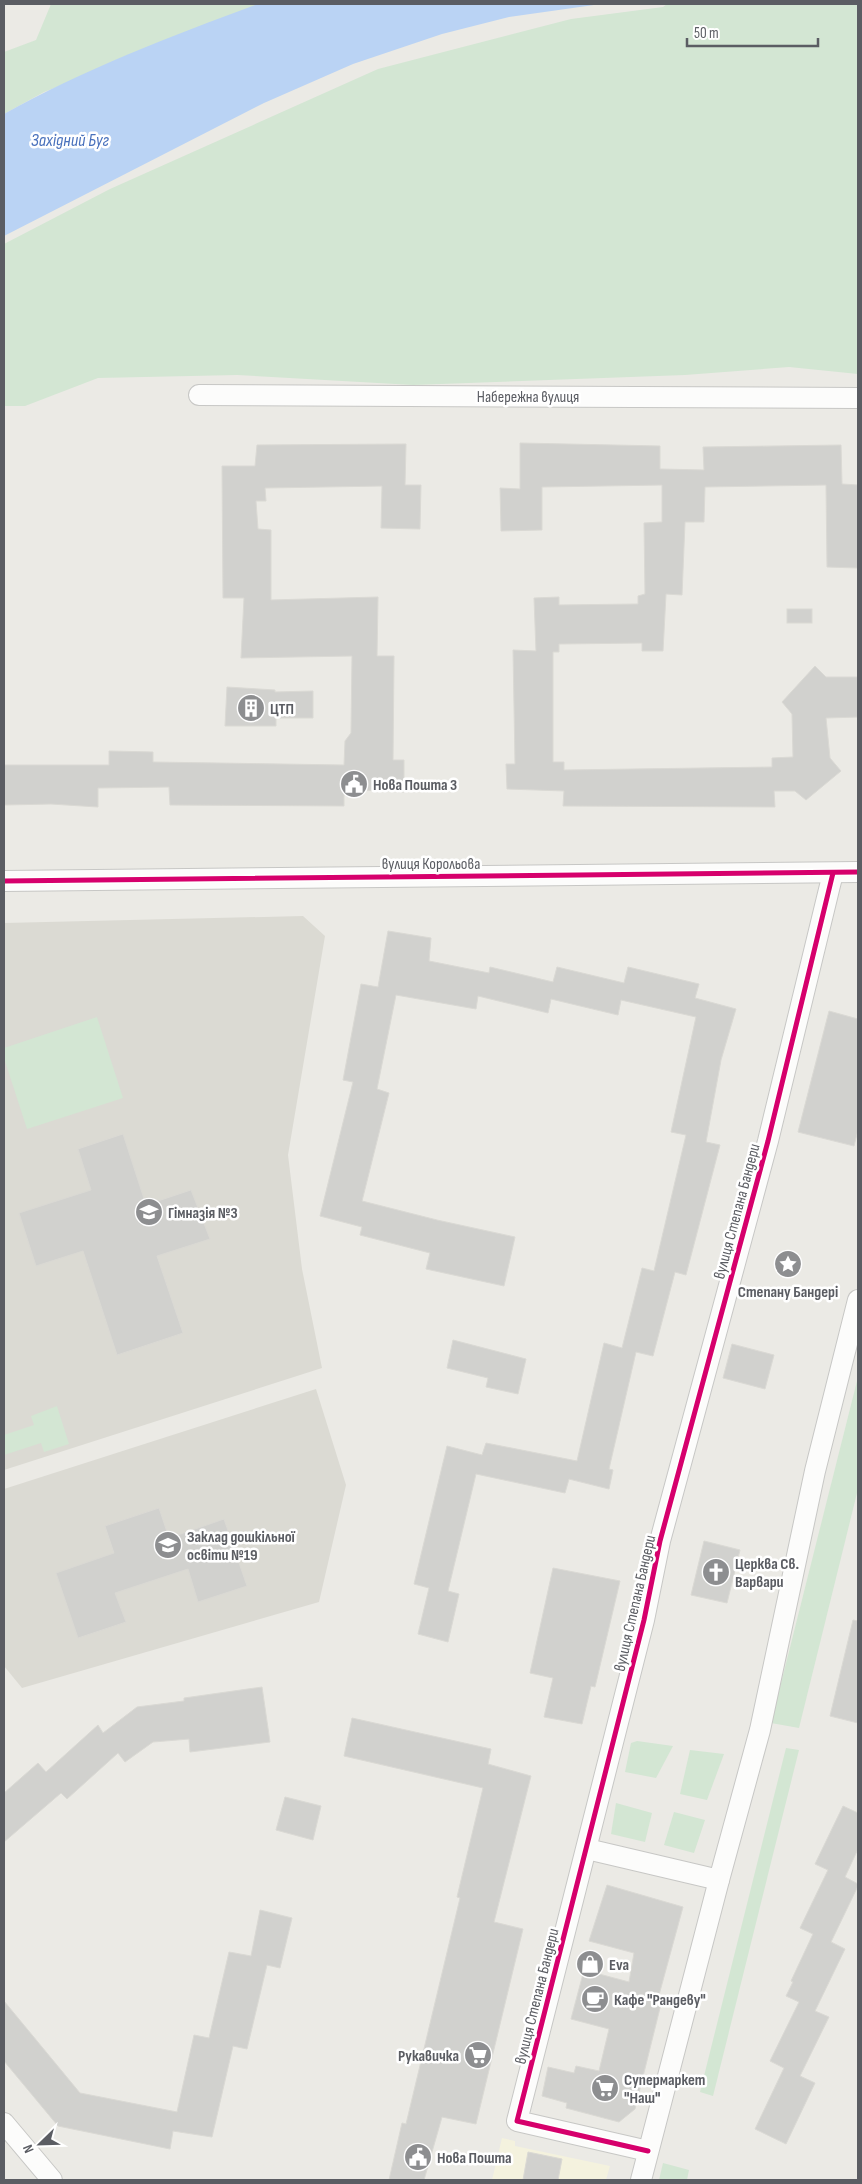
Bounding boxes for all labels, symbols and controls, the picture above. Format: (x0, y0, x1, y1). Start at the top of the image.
scale bar (687, 15, 818, 47)
text: 50 m (694, 24, 719, 43)
water label: Західний Буг (31, 130, 109, 151)
street label: Набережна вулиця (477, 388, 579, 407)
building icon: ЦТП (236, 693, 266, 723)
place label: ЦТП (270, 700, 294, 719)
public building icon: Нова Пошта 3 (339, 769, 369, 799)
place label: Нова Пошта 3 (373, 776, 457, 795)
street label: вулиця Корольова (382, 855, 480, 874)
street label: вулиця Степана Бандери (710, 1142, 765, 1281)
school or university icon: Гімназія №3 (134, 1197, 164, 1227)
place label: Гімназія №3 (168, 1204, 238, 1223)
place icon: Степану Бандері (773, 1249, 803, 1279)
place label: Степану Бандері (738, 1283, 838, 1302)
place label: Заклад дошкільної освіти №19 (187, 1528, 296, 1565)
school or university icon: Заклад дошкільної освіти №19 (153, 1530, 183, 1560)
street label: вулиця Степана Бандери (611, 1533, 660, 1673)
place label: Церква Св. Варвари (735, 1555, 799, 1592)
church icon: Церква Св. Варвари (701, 1557, 731, 1587)
street label: вулиця Степана Бандери (511, 1926, 564, 2066)
shop icon: Eva (575, 1949, 605, 1979)
place label: Eva (609, 1956, 629, 1975)
cafe icon: Кафе "Рандеву" (580, 1984, 610, 2014)
place label: Кафе "Рандеву" (614, 1991, 706, 2010)
supermarket icon: Рукавичка (463, 2040, 493, 2070)
place label: Рукавичка (398, 2047, 459, 2066)
place label: Супермаркет "Наш" (624, 2071, 705, 2108)
supermarket icon: Супермаркет "Наш" (590, 2073, 620, 2103)
north arrow (15, 2119, 65, 2169)
text: N (19, 2142, 38, 2156)
public building icon: Нова Пошта (403, 2142, 433, 2172)
place label: Нова Пошта (437, 2149, 512, 2168)

